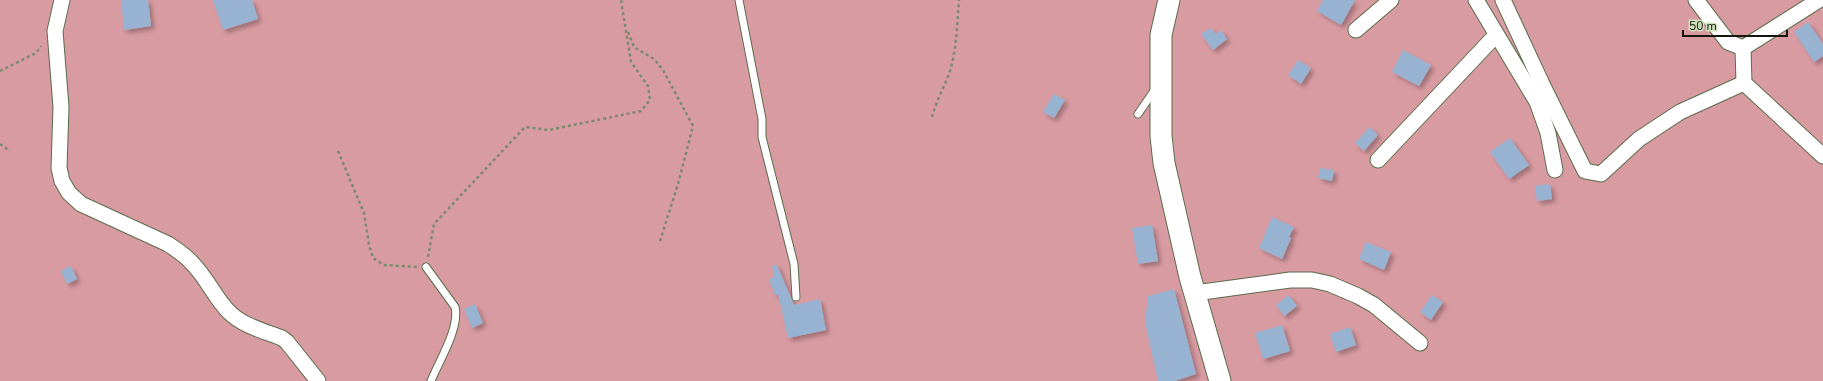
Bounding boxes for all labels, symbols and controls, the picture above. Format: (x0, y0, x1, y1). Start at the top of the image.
scale bar (1683, 12, 1787, 38)
text: 50 m (1689, 18, 1717, 34)

